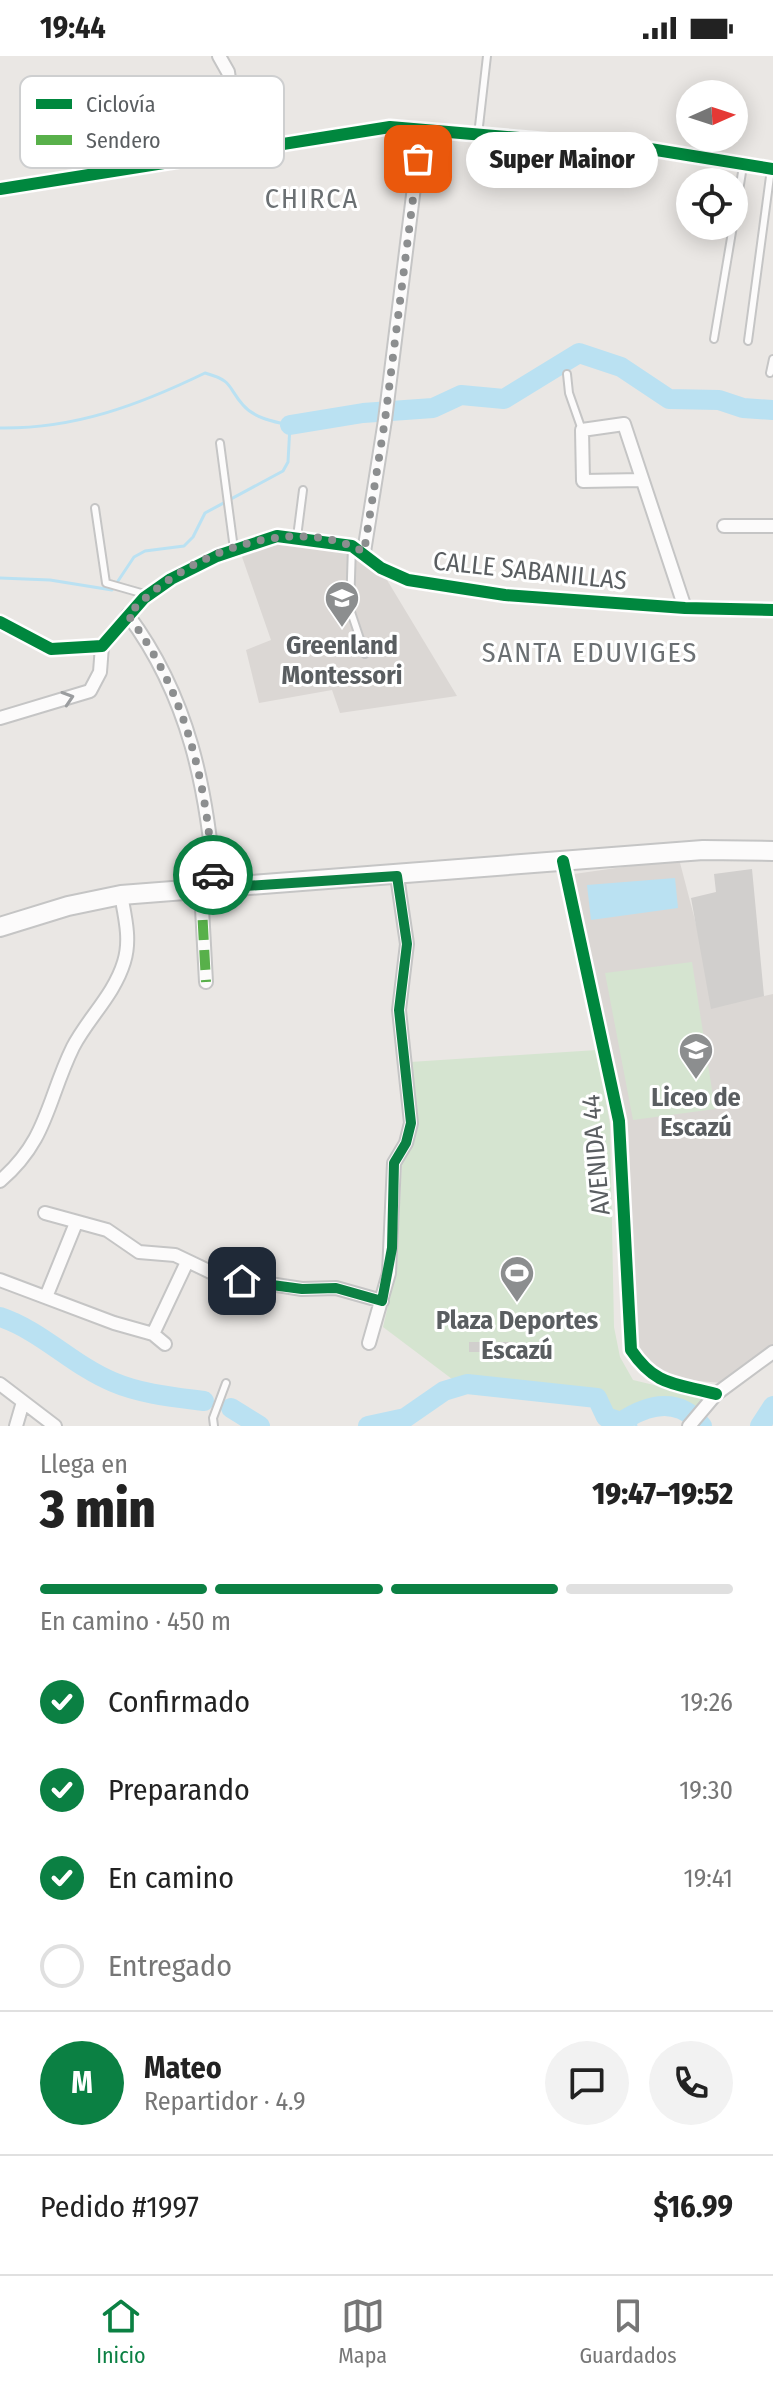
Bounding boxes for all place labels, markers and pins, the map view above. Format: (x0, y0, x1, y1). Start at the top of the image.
pin (384, 125, 452, 193)
callout: Super Mainor (466, 131, 658, 187)
school or university icon: Greenland Montessori (323, 579, 361, 629)
place label: Greenland Montessori (282, 630, 402, 691)
school or university icon: Liceo de Escazú (677, 1031, 715, 1081)
place label: Liceo de Escazú (651, 1082, 741, 1143)
pin (208, 1247, 276, 1315)
sports icon: Plaza Deportes Escazú (498, 1254, 536, 1304)
place label: Plaza Deportes Escazú (436, 1305, 598, 1366)

